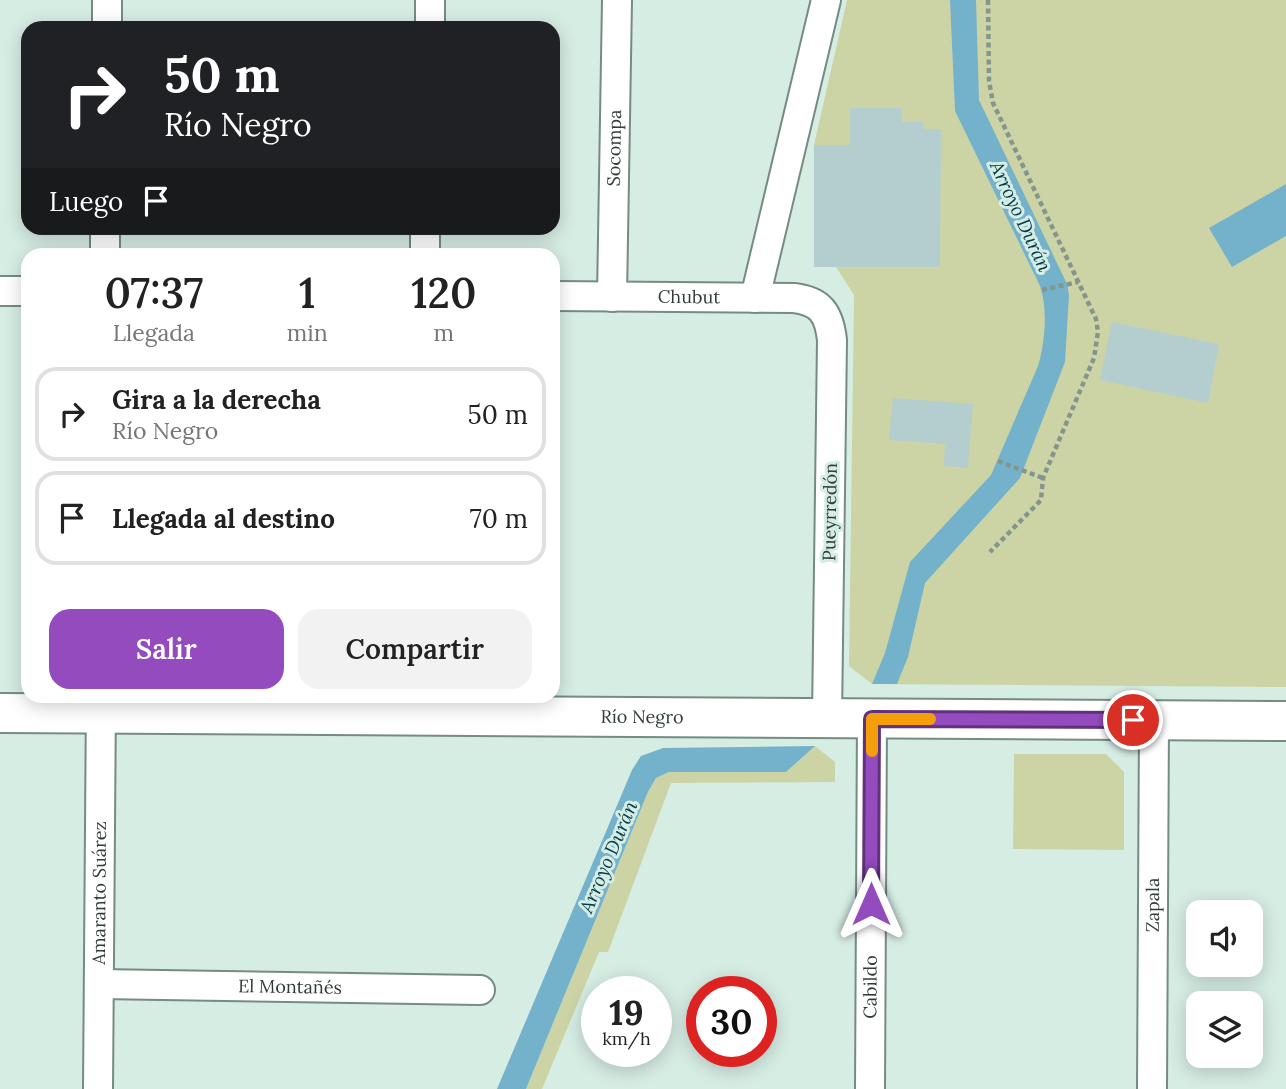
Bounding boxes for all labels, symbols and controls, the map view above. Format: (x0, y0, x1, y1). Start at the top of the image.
text: 50 m (164, 43, 280, 105)
icon: right (49, 49, 140, 140)
text: Río Negro (164, 104, 312, 145)
street label: Socompa (602, 109, 626, 187)
water label: Arroyo Durán (985, 156, 1057, 275)
icon: arrive (137, 182, 175, 220)
text: Luego (49, 185, 123, 218)
text: 07:37 (104, 266, 203, 320)
text: 1 (299, 266, 316, 320)
text: 120 (411, 266, 477, 320)
street label: Chubut (658, 285, 720, 308)
text: Llegada (113, 318, 195, 347)
text: min (287, 318, 328, 347)
text: m (434, 318, 454, 347)
text: Gira a la derecha (112, 383, 321, 416)
icon: right (53, 395, 91, 433)
text: 50 m (468, 398, 528, 431)
text: Río Negro (112, 416, 218, 445)
street label: Pueyrredón (817, 463, 842, 561)
icon: arrive (53, 499, 91, 537)
text: Llegada al destino (112, 502, 335, 535)
text: 70 m (470, 502, 528, 535)
button: Salir (49, 609, 284, 689)
button: Compartir (298, 609, 532, 689)
pin (1103, 690, 1163, 750)
icon: arrive (1114, 701, 1152, 739)
street label: Río Negro (600, 705, 684, 728)
water label: Arroyo Durán (573, 797, 642, 917)
street label: Amaranto Suárez (87, 821, 111, 966)
position arrow (834, 867, 908, 941)
street label: Zapala (1141, 878, 1164, 932)
map controls (1186, 900, 1263, 1068)
button: sound (1186, 900, 1263, 977)
street label: Cabildo (858, 955, 882, 1019)
street label: El Montañés (238, 974, 342, 999)
speed limit sign: 30 (686, 976, 777, 1067)
text: 19 (609, 990, 644, 1035)
button: layers (1186, 991, 1263, 1068)
text: km/h (602, 1027, 651, 1050)

